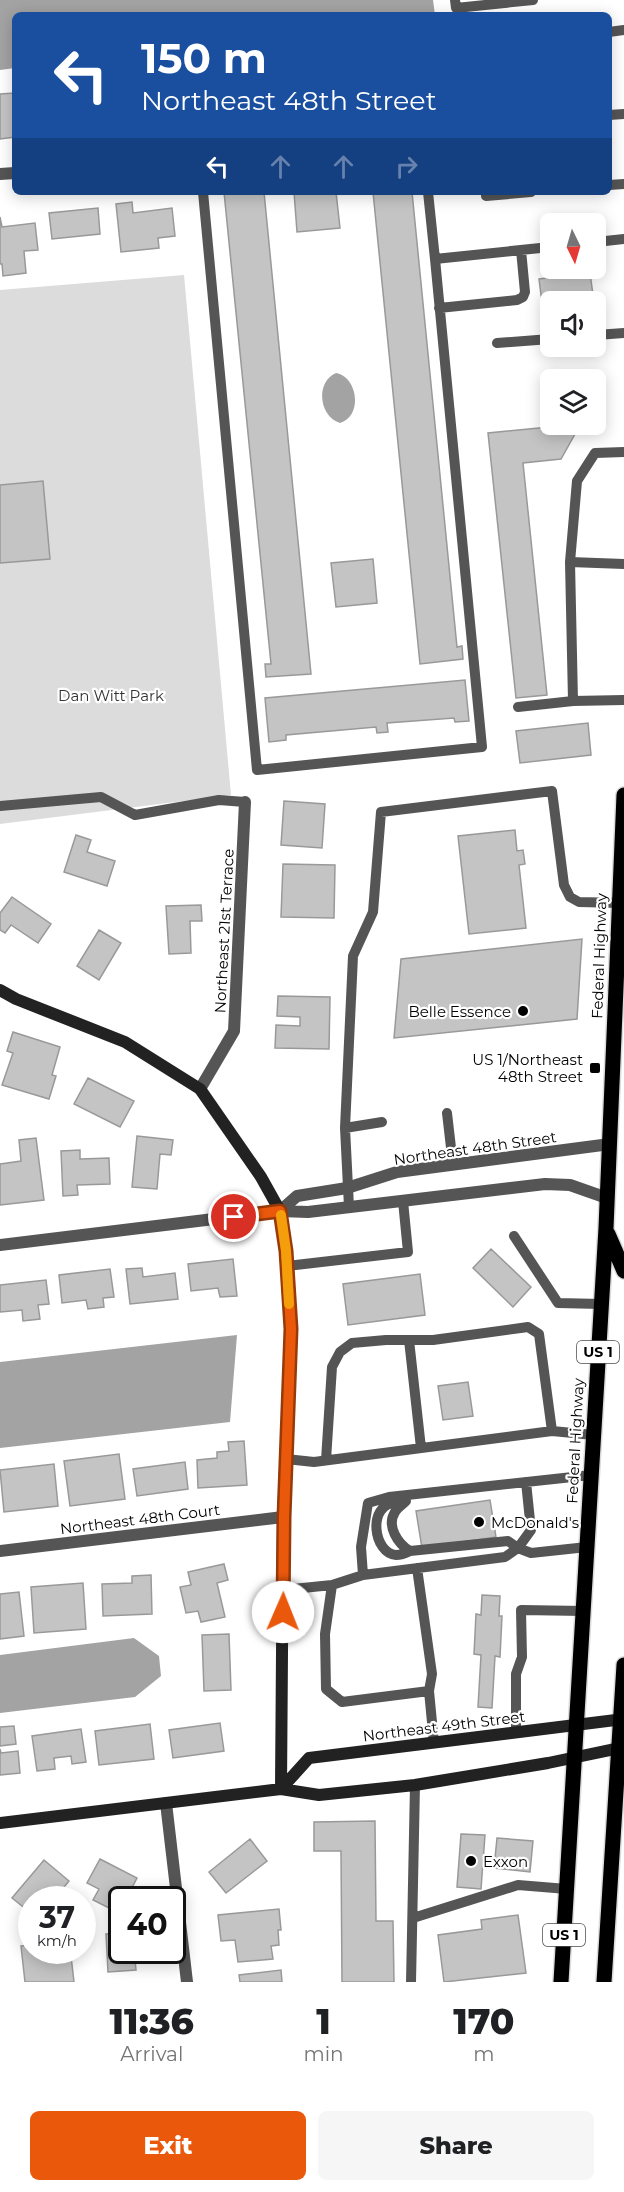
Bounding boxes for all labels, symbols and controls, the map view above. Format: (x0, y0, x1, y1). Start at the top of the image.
text: 150 m (141, 32, 267, 84)
icon: left (42, 36, 120, 114)
text: Northeast 48th Street (141, 84, 437, 117)
icon: left (201, 150, 234, 183)
icon: ahead (264, 150, 297, 183)
icon: ahead (327, 150, 360, 183)
icon: right (390, 150, 423, 183)
north arrow (540, 213, 606, 279)
map controls (540, 213, 606, 435)
button: sound (540, 291, 606, 357)
button: layers (540, 369, 606, 435)
park label: Dan Witt Park (58, 686, 164, 705)
street label: Northeast 21st Terrace (210, 848, 238, 1014)
street label: Federal Highway (587, 892, 611, 1019)
place label: Belle Essence (408, 1002, 511, 1021)
marker: Belle Essence (516, 1004, 530, 1018)
place label: US 1/Northeast 48th Street (472, 1050, 583, 1086)
marker: US 1/Northeast 48th Street (588, 1061, 602, 1075)
street label: Northeast 48th Street (392, 1127, 558, 1169)
pin (208, 1191, 259, 1242)
icon: arrive (217, 1200, 250, 1233)
road number: US 1 (577, 1341, 619, 1363)
street label: Federal Highway (562, 1377, 588, 1504)
street label: Northeast 48th Court (59, 1500, 221, 1538)
place label: McDonald's (491, 1513, 579, 1532)
marker: McDonald's (472, 1515, 486, 1529)
position arrow (251, 1580, 315, 1644)
street label: Northeast 49th Street (362, 1707, 526, 1745)
place label: Exxon (483, 1852, 528, 1871)
marker: Exxon (464, 1854, 478, 1868)
speed limit sign: 40 (108, 1886, 186, 1964)
text: 37 (39, 1899, 75, 1936)
road number: US 1 (543, 1924, 585, 1946)
text: km/h (37, 1931, 77, 1950)
text: 11:36 (110, 1999, 194, 2043)
text: 1 (316, 1999, 331, 2043)
text: 170 (453, 1999, 514, 2043)
text: Arrival (120, 2042, 183, 2066)
text: min (303, 2042, 344, 2066)
text: m (473, 2042, 494, 2066)
button: Exit (30, 2111, 306, 2180)
button: Share (318, 2111, 594, 2180)

